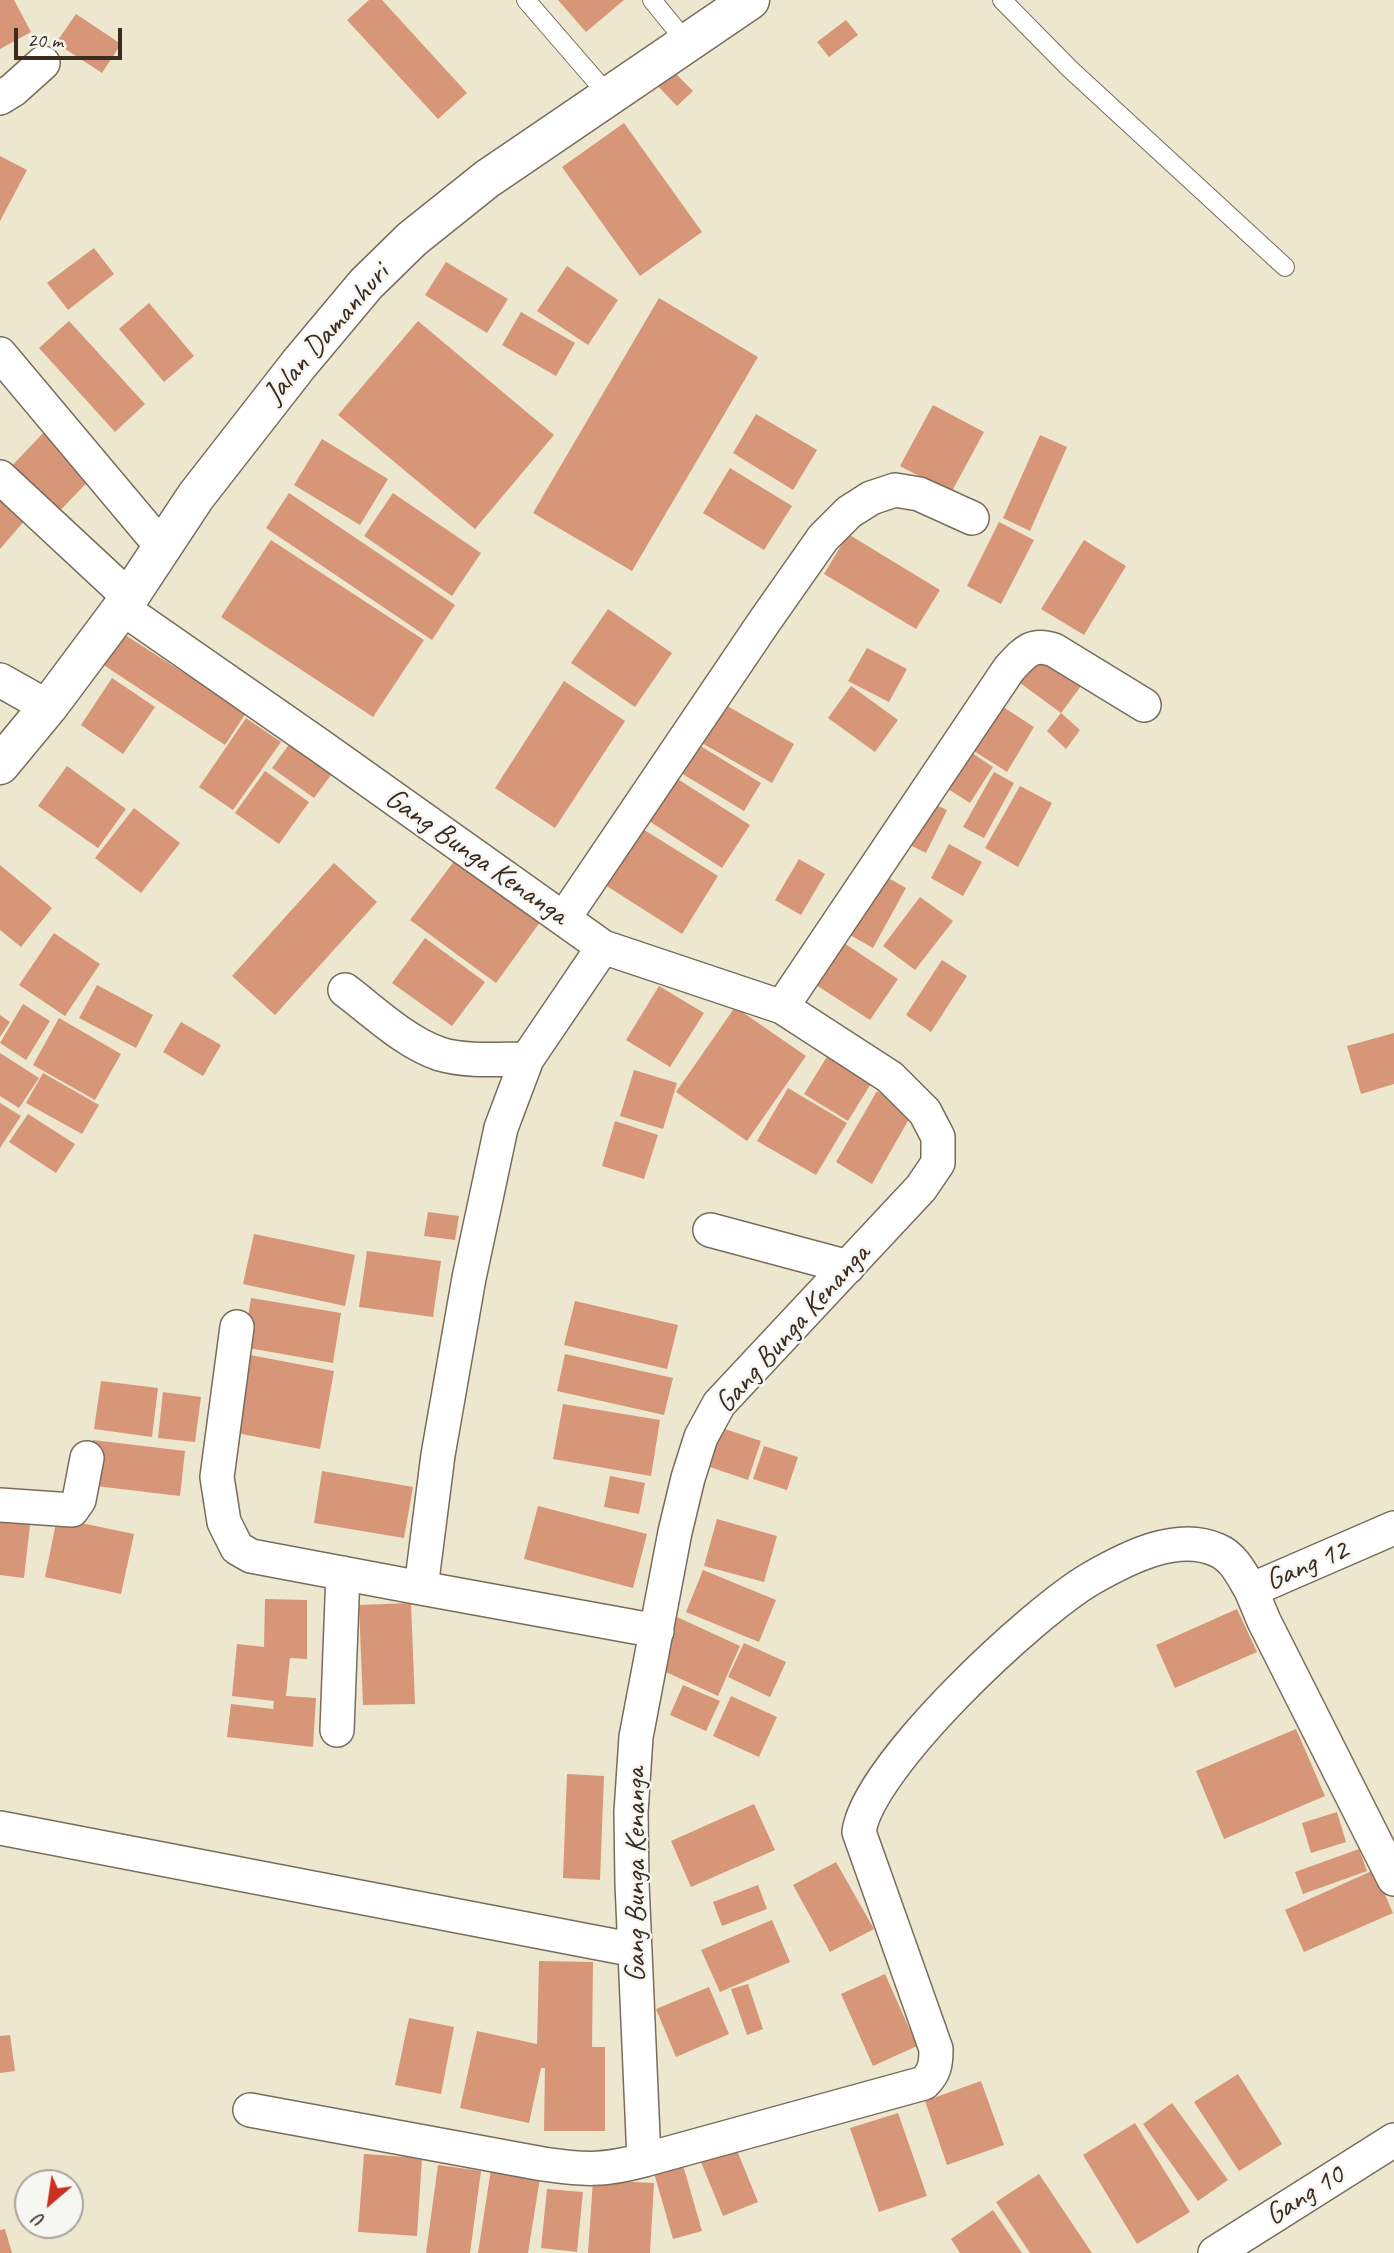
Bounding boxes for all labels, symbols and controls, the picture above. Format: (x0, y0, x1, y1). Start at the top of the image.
scale bar (18, 14, 126, 58)
text: 20 m (27, 27, 63, 53)
street label: Jalan Damanhuri (256, 257, 398, 411)
street label: Gang Bunga Kenanga (378, 781, 574, 933)
street label: Gang Bunga Kenanga (708, 1237, 878, 1421)
street label: Gang 12 (1260, 1533, 1354, 1599)
street label: Gang Bunga Kenanga (618, 1768, 654, 1982)
street label: Gang 10 (1259, 2158, 1351, 2234)
north arrow (14, 2169, 84, 2239)
text: U (30, 2208, 50, 2233)

